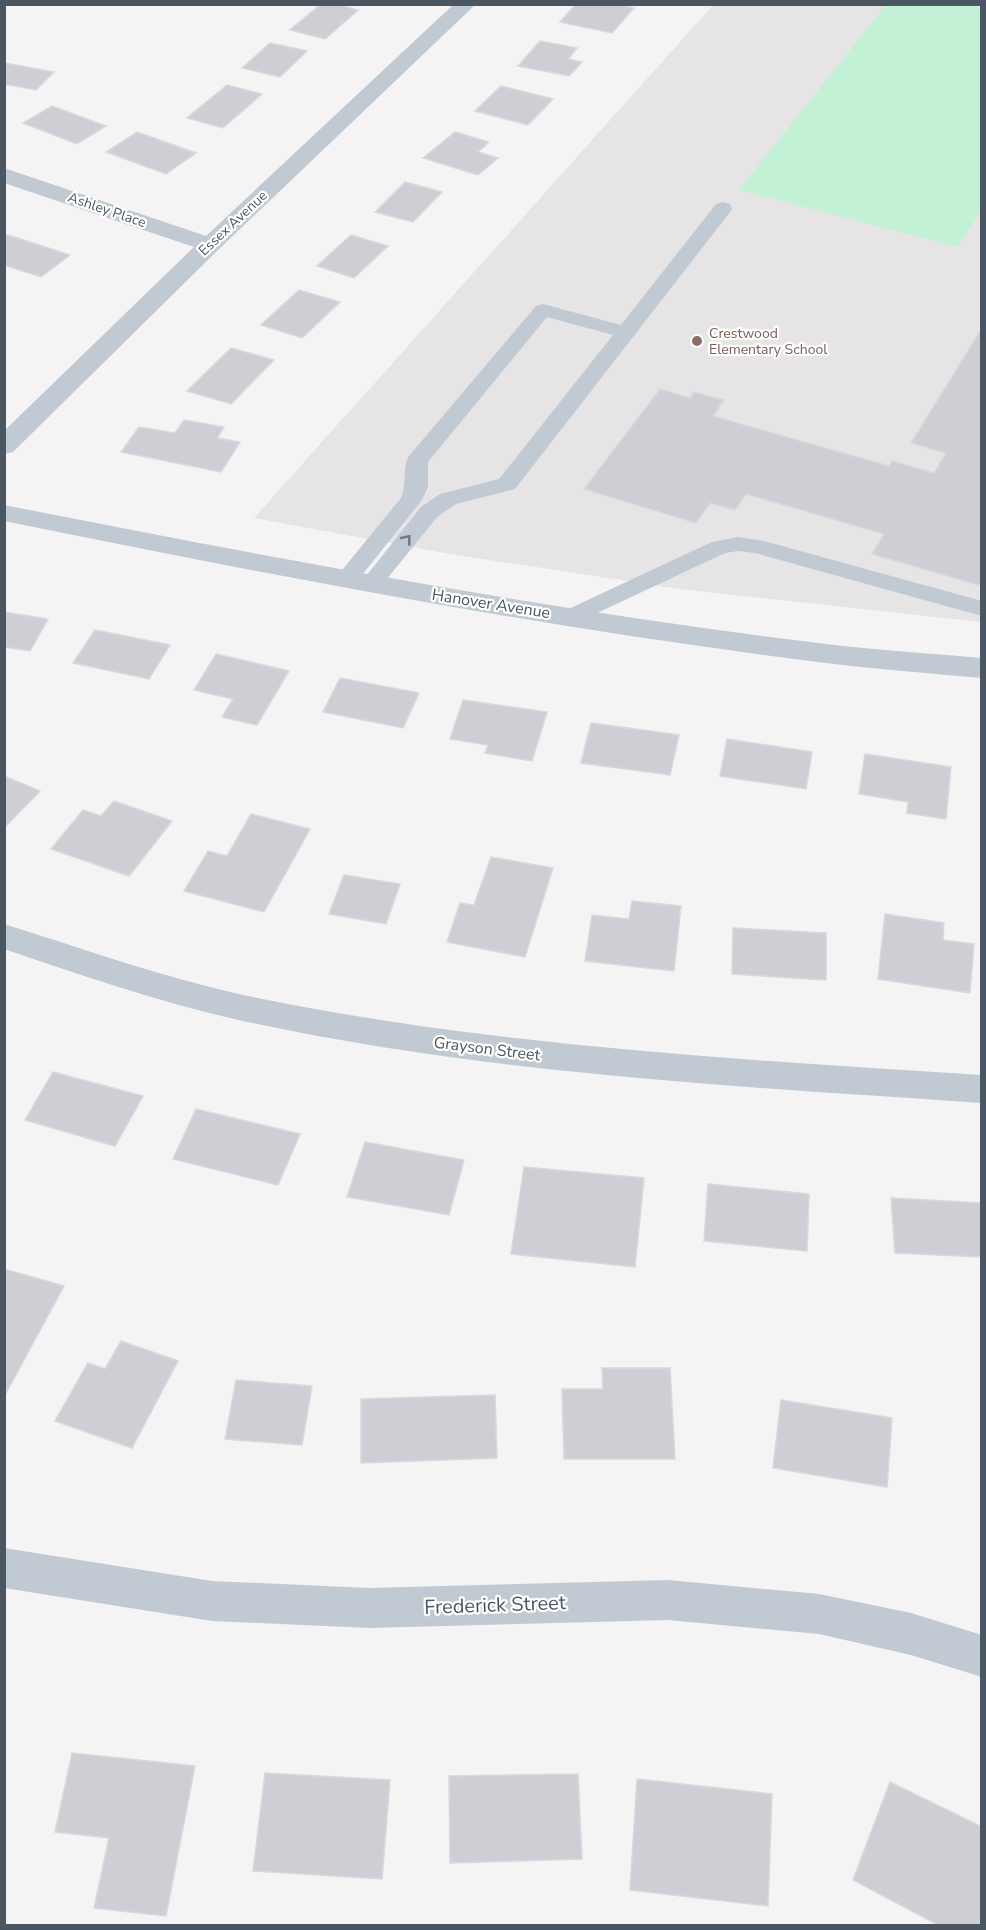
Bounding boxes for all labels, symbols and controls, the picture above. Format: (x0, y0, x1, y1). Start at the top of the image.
street label: Essex Avenue (195, 186, 271, 260)
street label: Ashley Place (65, 188, 149, 232)
place label: Crestwood Elementary School (709, 324, 828, 359)
marker: Crestwood Elementary School (690, 334, 704, 348)
one-way arrow (399, 535, 410, 546)
street label: Hanover Avenue (430, 584, 552, 624)
street label: Grayson Street (432, 1032, 542, 1066)
street label: Frederick Street (424, 1589, 567, 1621)

